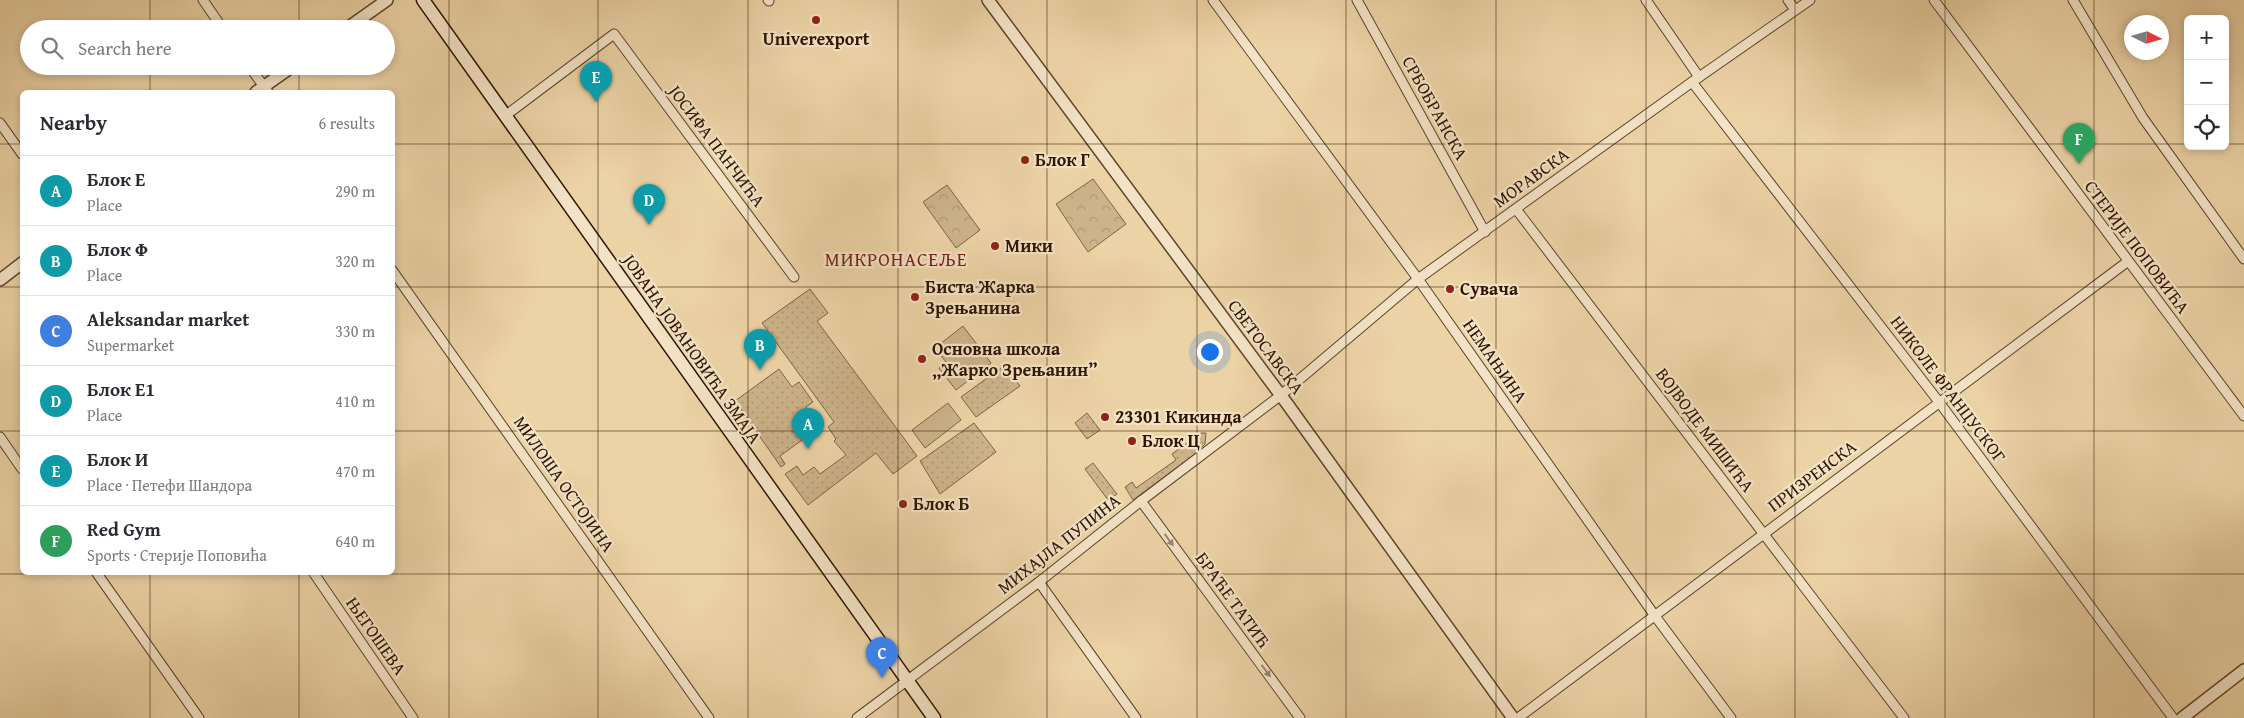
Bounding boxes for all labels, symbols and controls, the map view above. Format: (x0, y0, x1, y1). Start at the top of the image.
marker: Univerexport (810, 14, 822, 26)
north arrow (2124, 15, 2169, 60)
map controls (2184, 15, 2229, 150)
button: + (2184, 15, 2229, 60)
search box (20, 20, 395, 75)
place label: Univerexport (763, 25, 870, 52)
icon: search (38, 34, 66, 62)
text: Search here (78, 34, 172, 62)
street label: СРБОБРАНСКА (1396, 51, 1475, 165)
button: − (2184, 60, 2229, 105)
pin: E (580, 61, 612, 102)
street label: ЈОСИФА ПАНЧИЋА (661, 77, 772, 212)
button: locate (2184, 105, 2229, 150)
text: Nearby (40, 107, 107, 138)
text: 6 results (318, 111, 375, 135)
pin: F (2063, 123, 2095, 164)
street label: МОРАВСКА (1487, 141, 1574, 214)
place label: Блок Г (1035, 146, 1090, 173)
marker: Блок Г (1019, 154, 1031, 166)
text: Блок Е (87, 165, 145, 193)
street label: СТЕРИЈЕ ПОПОВИЋА (2078, 174, 2197, 319)
text: A (51, 179, 61, 203)
text: 290 m (335, 179, 375, 203)
pin: D (633, 184, 665, 225)
text: Place (87, 193, 122, 217)
place label: Мики (1005, 232, 1053, 259)
text: Блок Ф (87, 235, 148, 263)
marker: Мики (989, 240, 1001, 252)
district label: МИКРОНАСЕЉЕ (825, 245, 967, 273)
street label: ЈОВАНА ЈОВАНОВИЋА ЗМАЈА (615, 247, 768, 449)
text: B (51, 249, 61, 273)
text: 320 m (335, 249, 375, 273)
text: Place (87, 263, 122, 287)
place label: Биста Жарка Зрењанина (925, 273, 1036, 321)
place label: Сувача (1460, 275, 1519, 302)
marker: Сувача (1444, 283, 1456, 295)
marker: Биста Жарка Зрењанина (909, 291, 921, 303)
street label: СВЕТОСАВСКА (1222, 294, 1311, 400)
text: Aleksandar market (87, 305, 250, 333)
street label: НИКОЛЕ ФРАНЦУСКОГ (1884, 310, 2013, 468)
street label: НЕМАЊИНА (1456, 313, 1534, 408)
text: C (51, 319, 61, 343)
text: 330 m (335, 319, 375, 343)
pin: B (744, 329, 776, 370)
text: Supermarket (87, 333, 174, 357)
place label: Основна школа „Жарко Зрењанин” (932, 335, 1097, 383)
your location (1197, 339, 1223, 365)
marker: Основна школа „Жарко Зрењанин” (916, 353, 928, 365)
street label: ВОЈВОДЕ МИШИЋА (1649, 362, 1761, 498)
text: Блок Е1 (87, 375, 155, 403)
text: D (51, 389, 61, 413)
text: 410 m (335, 389, 375, 413)
text: Place (87, 403, 122, 427)
place label: 23301 Кикинда (1115, 403, 1243, 430)
pin: A (792, 408, 824, 449)
street label: МИЛОША ОСТОЈИНА (507, 410, 622, 557)
marker: 23301 Кикинда (1099, 411, 1111, 423)
place label: Блок Ц (1142, 427, 1200, 454)
street label: ПРИЗРЕНСКА (1762, 433, 1862, 518)
marker: Блок Ц (1126, 435, 1138, 447)
text: Блок И (87, 445, 148, 473)
text: E (52, 459, 60, 483)
text: 470 m (335, 459, 375, 483)
text: Place · Петефи Шандора (87, 473, 252, 497)
street label: МИХАЈЛА ПУПИНА (991, 487, 1126, 600)
place label: Блок Б (913, 490, 970, 517)
marker: Блок Б (897, 498, 909, 510)
text: Red Gym (87, 515, 161, 543)
text: F (52, 529, 60, 553)
text: 640 m (335, 529, 375, 553)
one-way arrow (1164, 533, 1175, 546)
text: Sports · Стерије Поповића (87, 543, 267, 567)
street label: БРАЋЕ ТАТИЋ (1189, 546, 1278, 654)
street label: ЊЕГОШЕВА (339, 591, 413, 680)
pin: C (866, 637, 898, 678)
one-way arrow (1260, 664, 1271, 677)

